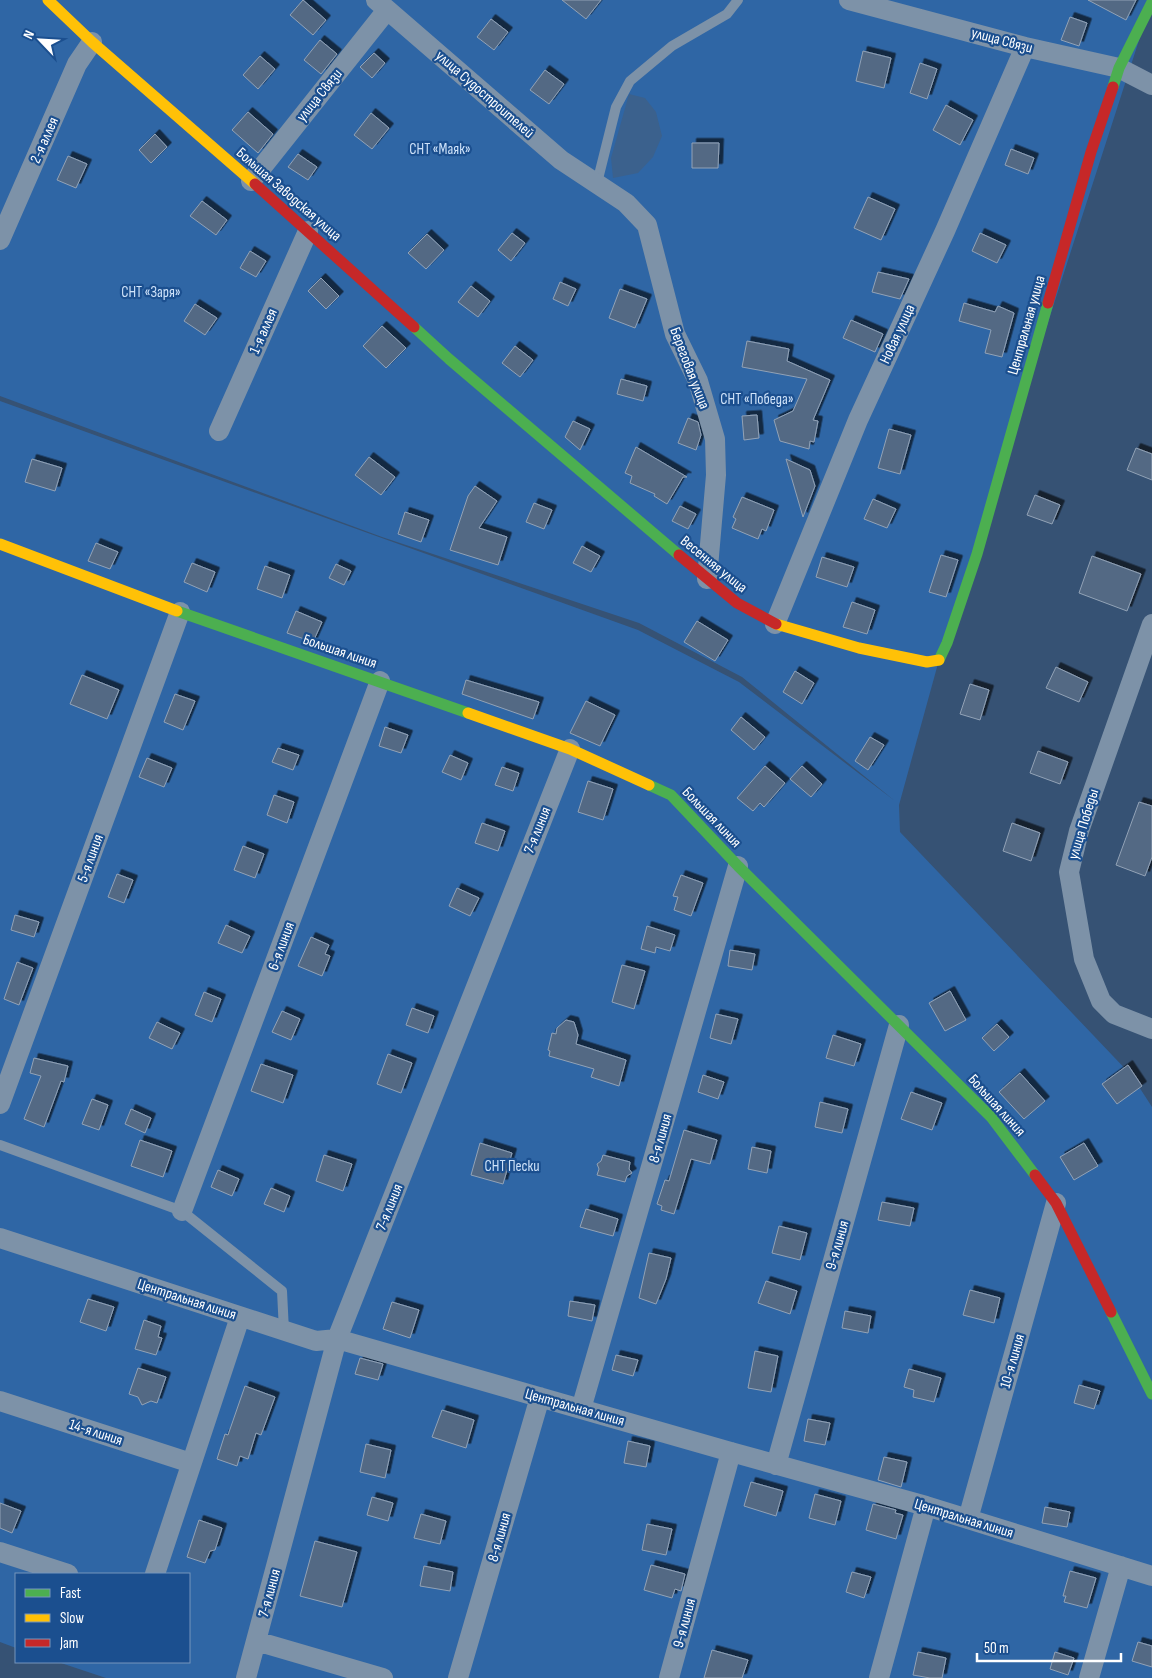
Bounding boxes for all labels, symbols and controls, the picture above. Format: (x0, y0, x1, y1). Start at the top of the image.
north arrow (15, 15, 65, 65)
street label: улица Связи (969, 23, 1035, 58)
text: N (19, 28, 38, 42)
street label: улица Судостроителей (431, 46, 538, 142)
street label: улица Связи (292, 65, 346, 126)
street label: 2-я аллея (26, 114, 63, 166)
park label: СНТ «Маяк» (409, 140, 471, 159)
street label: Большая Заводская улица (232, 143, 345, 245)
street label: Центральная улица (1003, 273, 1050, 377)
park label: СНТ «Заря» (121, 283, 181, 302)
street label: Новая улица (875, 301, 920, 367)
street label: 1-я аллея (245, 306, 282, 357)
street label: Береговая улица (665, 325, 714, 412)
park label: СНТ «Победа» (720, 390, 794, 409)
street label: Весенняя улица (676, 532, 751, 597)
street label: Большая линия (300, 630, 380, 673)
street label: Большая линия (678, 783, 745, 852)
street label: улица Победы (1064, 787, 1103, 862)
street label: 7-я линия (519, 804, 555, 856)
street label: 5-я линия (73, 831, 108, 885)
street label: 6-я линия (264, 919, 299, 973)
street label: Большая линия (964, 1070, 1030, 1140)
street label: 8-я линия (644, 1111, 677, 1165)
park label: СНТ Пески (485, 1157, 539, 1176)
street label: 7-я линия (371, 1181, 407, 1233)
street label: 9-я линия (821, 1218, 854, 1272)
street label: Центральная линия (135, 1275, 239, 1324)
street label: 10-я линия (996, 1332, 1029, 1390)
street label: Центральная линия (523, 1384, 627, 1431)
street label: 14-я линия (67, 1415, 125, 1450)
street label: Центральная линия (912, 1494, 1016, 1543)
street label: 8-я линия (483, 1510, 516, 1564)
street label: 7-я линия (254, 1567, 285, 1619)
legend (15, 1573, 190, 1663)
text: Fast (60, 1584, 82, 1603)
street label: 9-я линия (669, 1596, 700, 1650)
text: Slow (60, 1609, 84, 1628)
scale bar (977, 1630, 1121, 1662)
text: Jam (59, 1634, 78, 1653)
text: 50 m (984, 1639, 1009, 1658)

